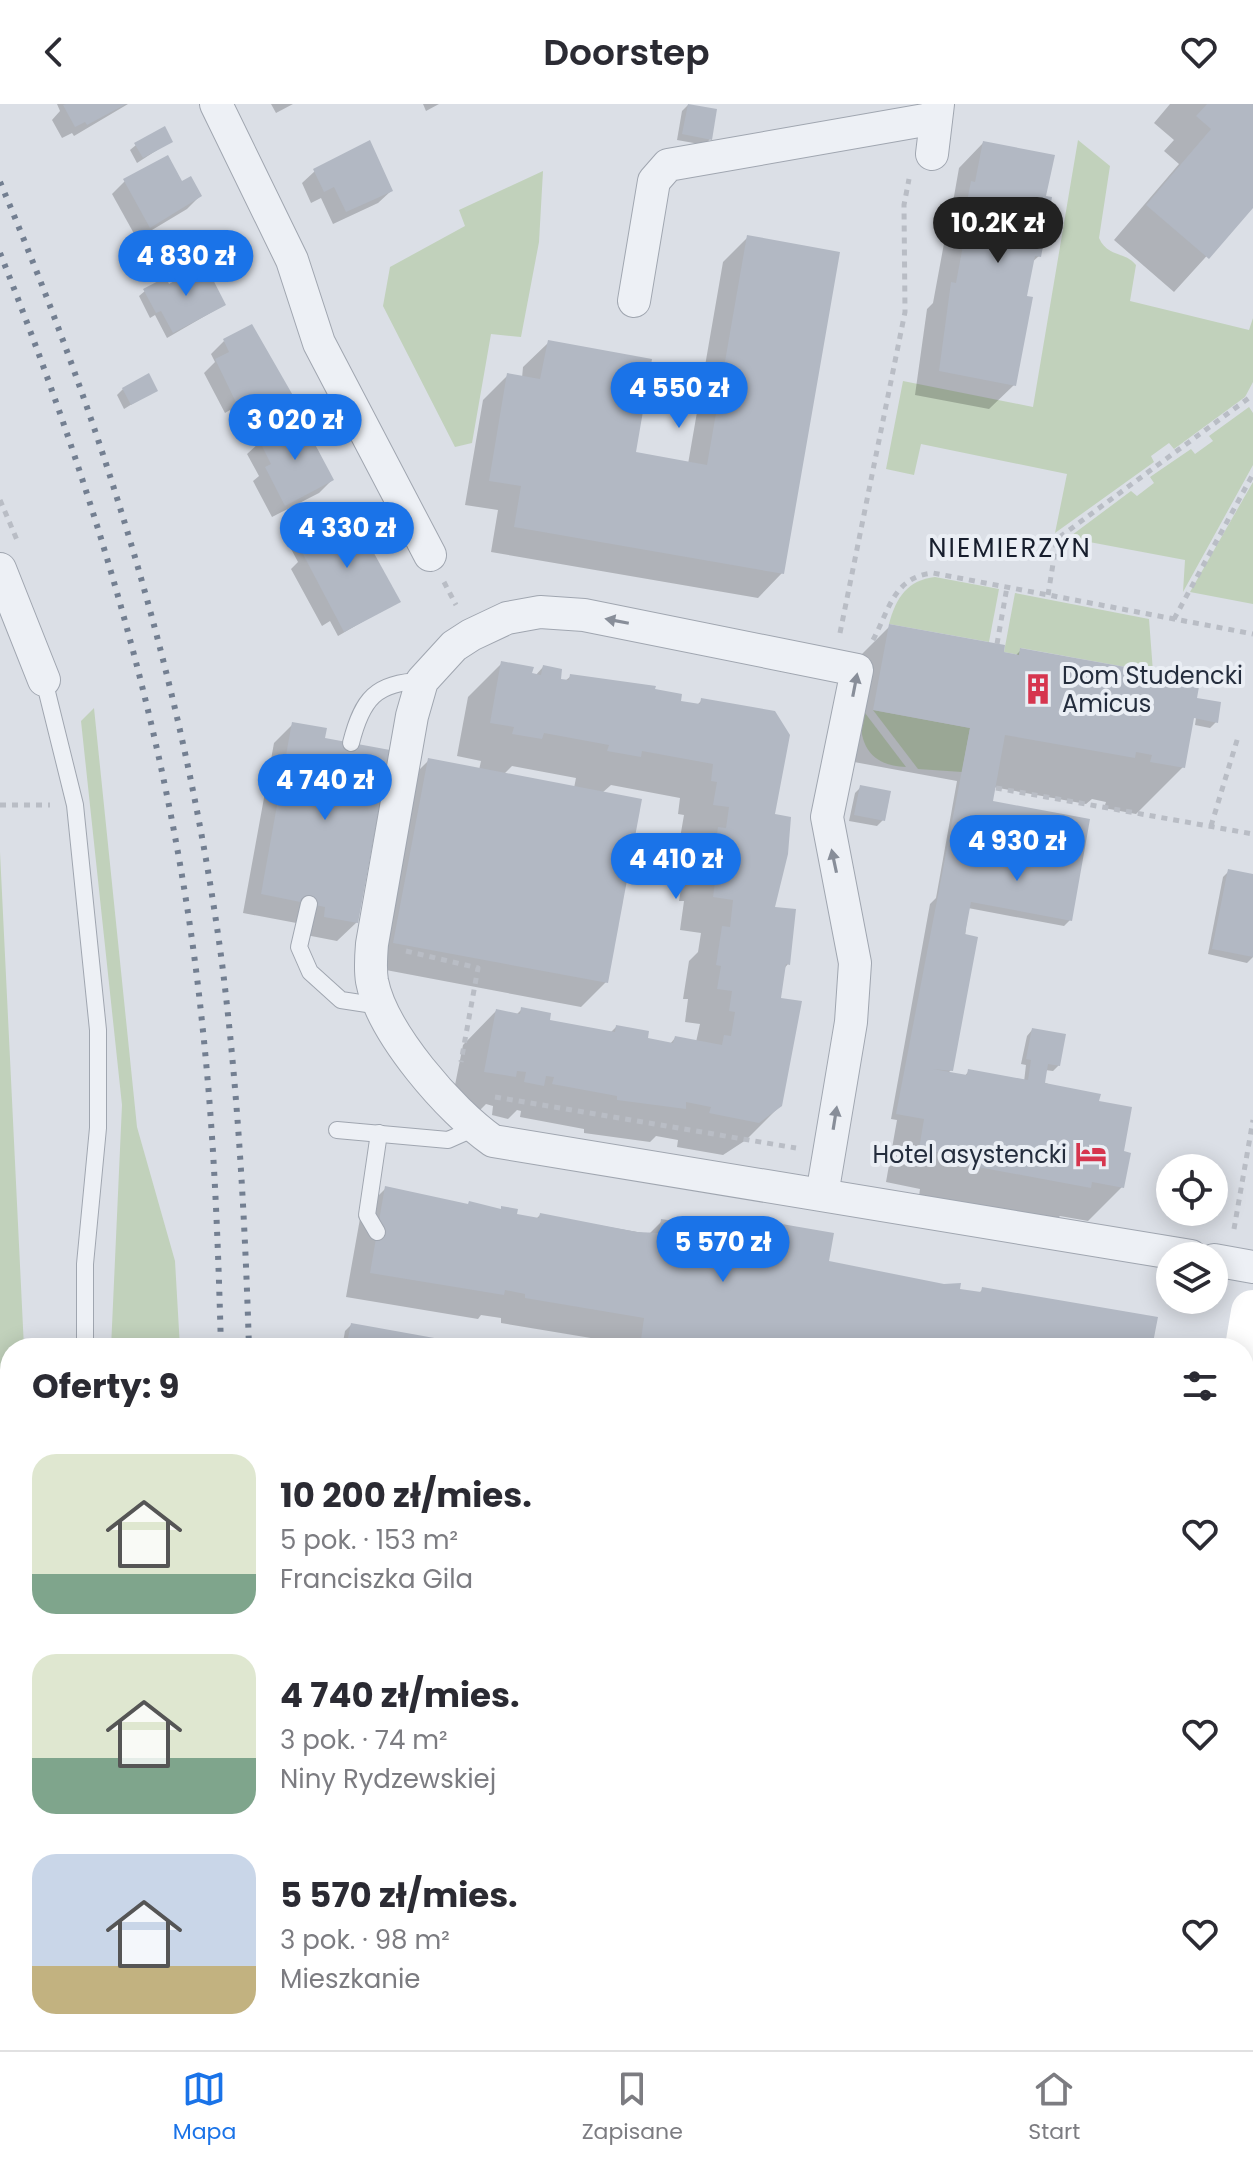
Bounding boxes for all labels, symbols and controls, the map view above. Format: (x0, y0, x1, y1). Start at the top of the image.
text: Doorstep (543, 27, 710, 78)
icon: back (32, 30, 76, 74)
icon: heart (1177, 30, 1221, 74)
pin: 10.2K zł (915, 197, 1081, 265)
text: 10.2K zł (951, 205, 1045, 241)
pin: 4 830 zł (103, 230, 269, 298)
text: 4 830 zł (136, 238, 236, 274)
pin: 4 550 zł (596, 362, 762, 430)
text: 4 550 zł (629, 370, 729, 406)
pin: 3 020 zł (212, 394, 378, 462)
text: 3 020 zł (247, 402, 343, 438)
pin: 4 330 zł (264, 502, 430, 570)
text: 4 330 zł (298, 510, 396, 546)
district label: NIEMIERZYN (928, 530, 1092, 566)
one-way arrow (604, 615, 629, 627)
place label: Dom Studencki Amicus (1062, 659, 1243, 720)
one-way arrow (849, 672, 861, 697)
building icon: Dom Studencki Amicus (1021, 672, 1055, 706)
pin: 4 740 zł (242, 754, 408, 822)
text: 4 740 zł (276, 762, 374, 798)
pin: 4 930 zł (934, 815, 1100, 883)
text: 4 930 zł (968, 823, 1066, 859)
pin: 4 410 zł (593, 833, 759, 901)
text: 4 410 zł (629, 841, 723, 877)
one-way arrow (827, 849, 840, 874)
one-way arrow (829, 1105, 842, 1130)
hotel icon: Hotel asystencki (1074, 1137, 1108, 1171)
place label: Hotel asystencki (873, 1138, 1067, 1171)
map controls (1156, 1154, 1228, 1314)
button: locate (1156, 1154, 1228, 1226)
pin: 5 570 zł (640, 1216, 806, 1284)
text: 5 570 zł (675, 1224, 771, 1260)
button: layers (1156, 1242, 1228, 1314)
text: Oferty: 9 (32, 1362, 180, 1410)
icon: filters (1178, 1364, 1222, 1408)
text: 10 200 zł/mies. (280, 1471, 532, 1519)
icon: home (96, 1486, 192, 1582)
icon: heart (1178, 1512, 1222, 1556)
text: 5 pok. · 153 m² (280, 1522, 458, 1558)
text: Franciszka Gila (280, 1561, 473, 1597)
text: 4 740 zł/mies. (280, 1671, 520, 1719)
icon: home (96, 1686, 192, 1782)
icon: heart (1178, 1712, 1222, 1756)
text: 3 pok. · 74 m² (280, 1722, 448, 1758)
text: Niny Rydzewskiej (280, 1761, 496, 1797)
text: 5 570 zł/mies. (280, 1871, 518, 1919)
icon: home (96, 1886, 192, 1982)
icon: heart (1178, 1912, 1222, 1956)
text: 3 pok. · 98 m² (280, 1922, 450, 1958)
text: Mieszkanie (280, 1961, 420, 1997)
tab: Mapa (173, 2067, 236, 2148)
tab: Zapisane (582, 2067, 683, 2148)
tab: Start (1028, 2067, 1080, 2148)

